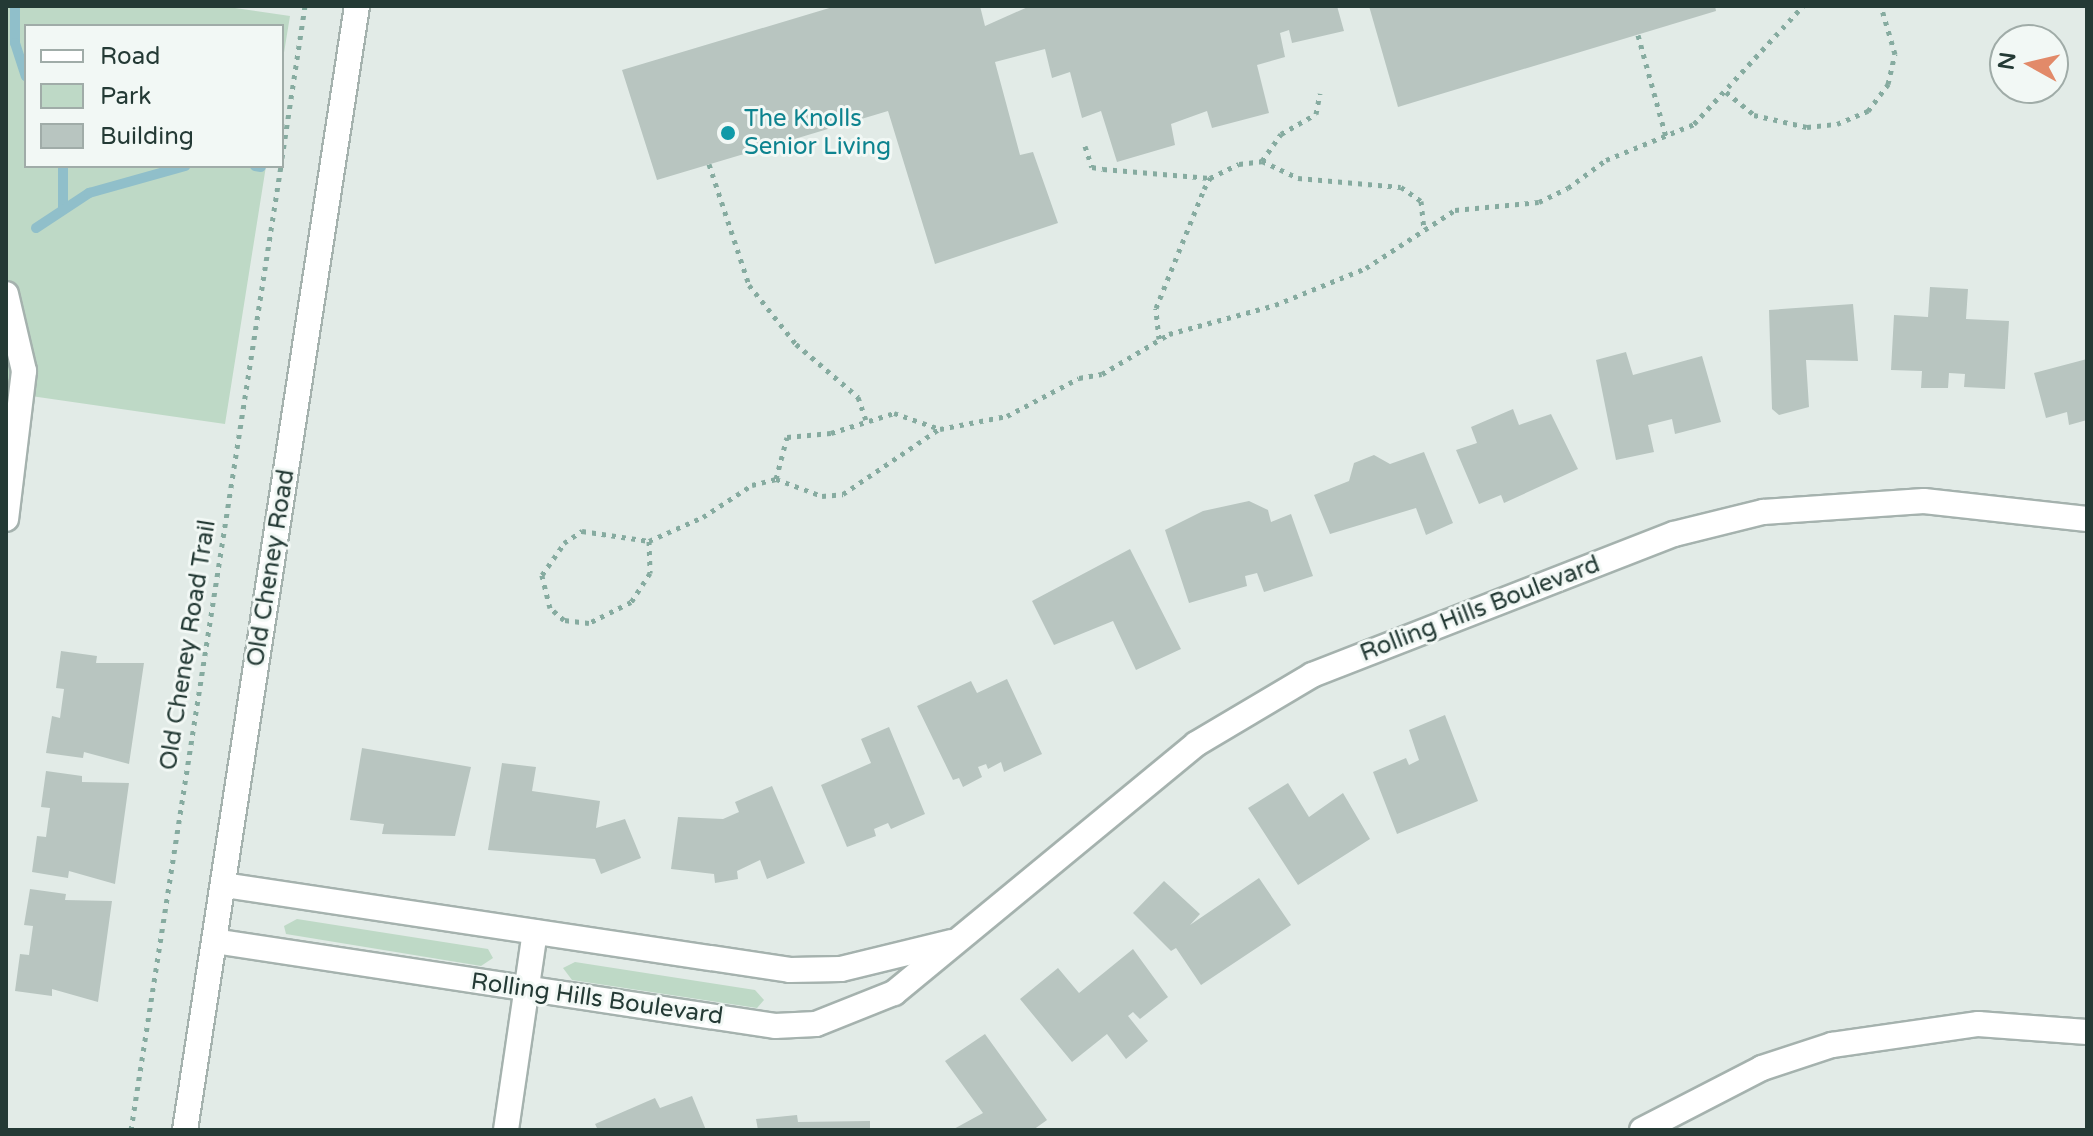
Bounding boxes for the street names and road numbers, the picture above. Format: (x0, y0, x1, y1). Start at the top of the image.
street label: Old Cheney Road (241, 467, 301, 669)
street label: Old Cheney Road Trail (154, 518, 222, 772)
street label: Rolling Hills Boulevard (1356, 550, 1604, 668)
street label: Rolling Hills Boulevard (469, 967, 725, 1031)

